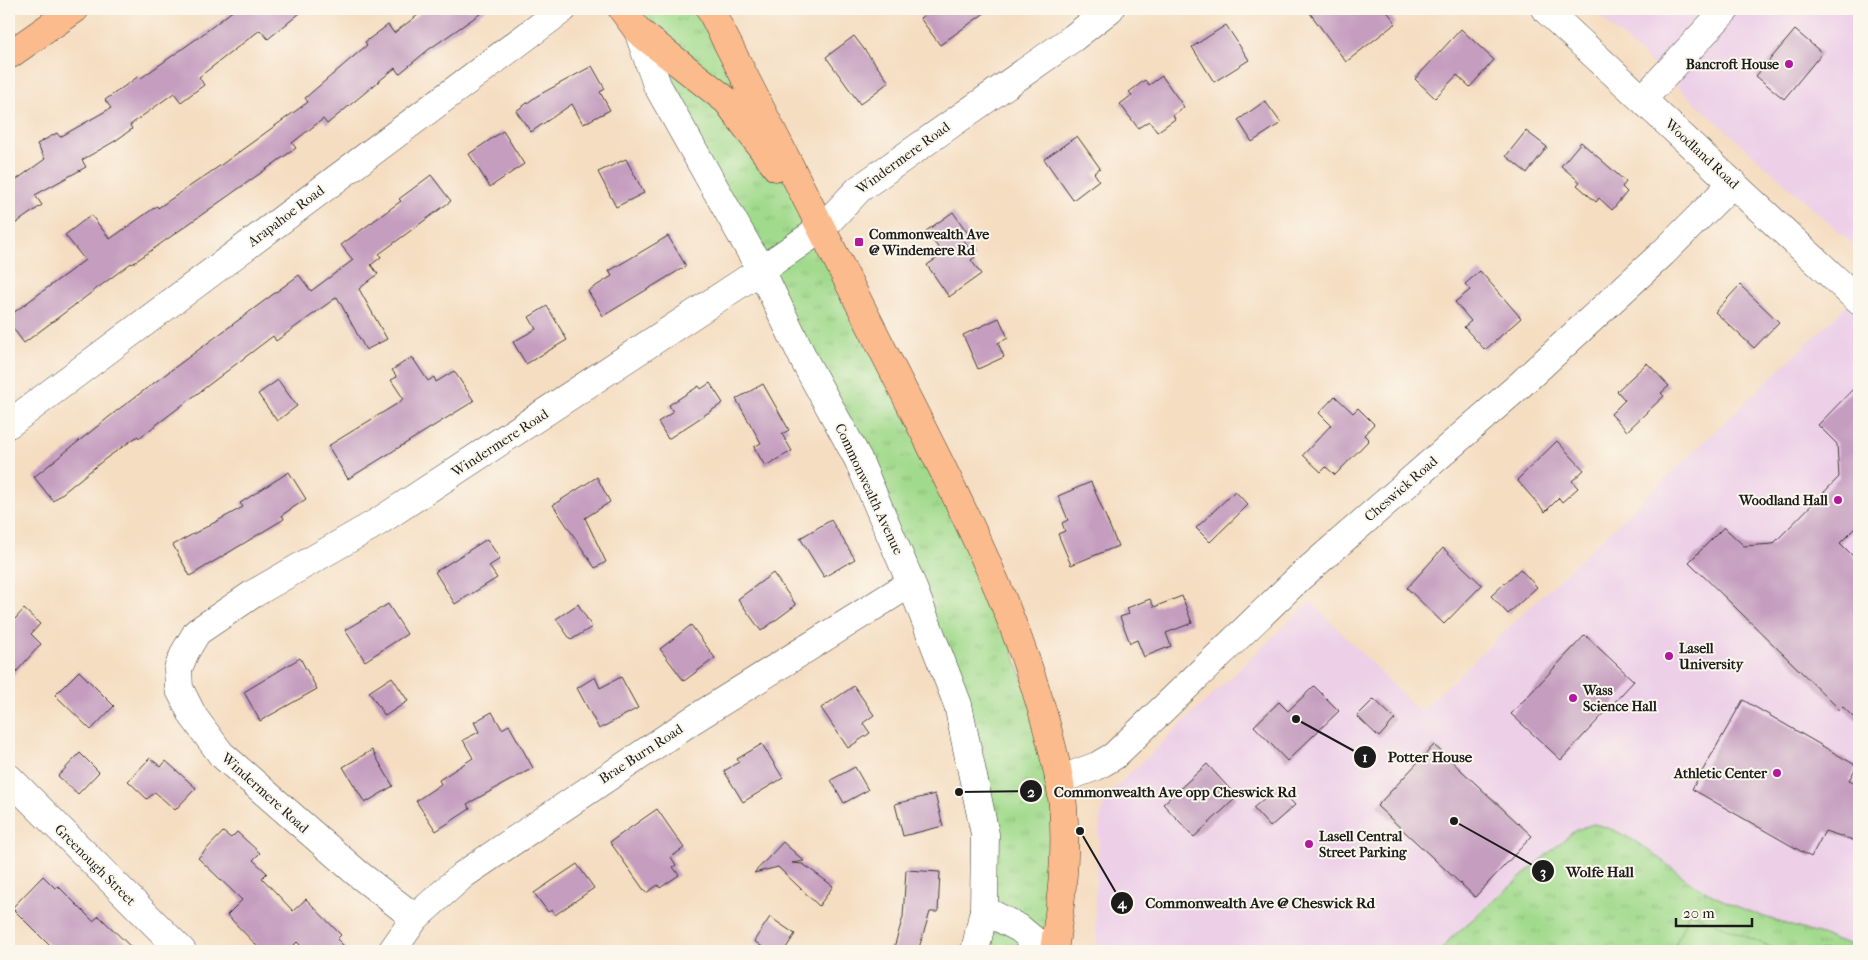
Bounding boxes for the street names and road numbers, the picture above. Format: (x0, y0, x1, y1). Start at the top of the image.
street label: Woodland Road (1661, 115, 1743, 193)
street label: Windermere Road (852, 118, 954, 198)
street label: Arapahoe Road (244, 181, 328, 251)
street label: Windermere Road (448, 405, 552, 481)
street label: Commonwealth Avenue (831, 421, 907, 557)
street label: Cheswick Road (1361, 452, 1441, 525)
street label: Brae Burn Road (596, 720, 687, 787)
street label: Windermere Road (217, 749, 313, 837)
street label: Greenough Street (51, 821, 139, 909)

